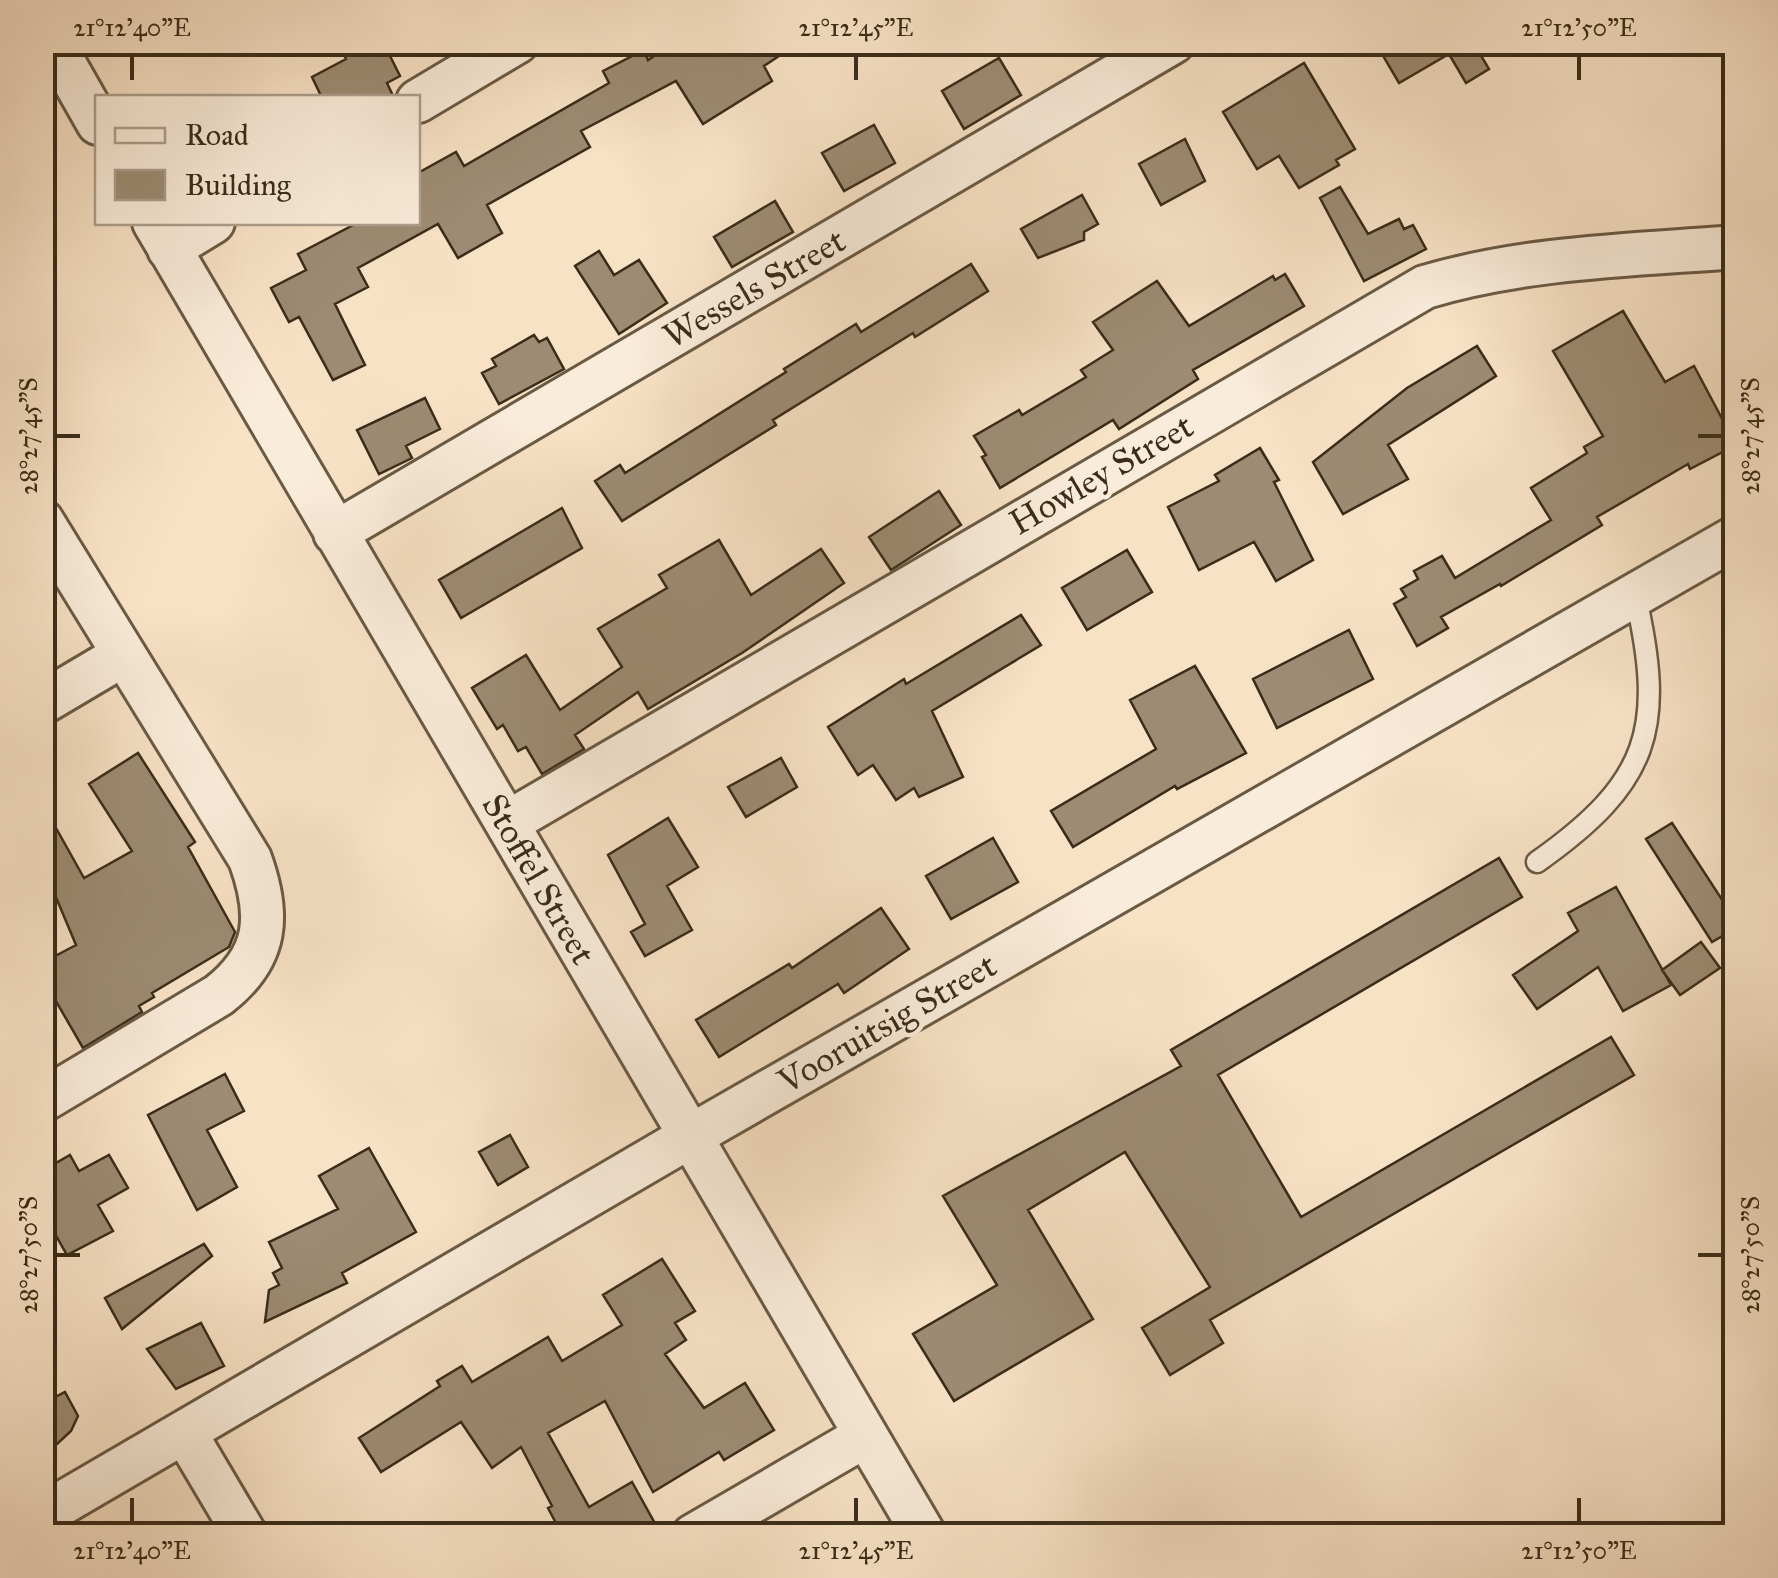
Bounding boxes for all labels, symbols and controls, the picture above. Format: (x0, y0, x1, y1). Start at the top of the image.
text: 21°12'40"E (73, 12, 191, 43)
text: 21°12'45"E (799, 12, 913, 43)
text: 21°12'50"E (1521, 12, 1637, 43)
legend (95, 95, 420, 225)
text: Road (185, 117, 249, 153)
text: Building (185, 167, 292, 203)
street label: Wessels Street (656, 219, 853, 358)
text: 28°27'45"S (13, 377, 44, 495)
text: 28°27'45"S (1735, 377, 1766, 495)
street label: Howley Street (1002, 405, 1201, 544)
street label: Stoffel Street (472, 786, 605, 972)
street label: Vooruitsig Street (770, 944, 1004, 1104)
text: 28°27'50"S (13, 1196, 44, 1314)
text: 28°27'50"S (1735, 1196, 1766, 1314)
text: 21°12'40"E (73, 1535, 191, 1566)
text: 21°12'45"E (799, 1535, 913, 1566)
text: 21°12'50"E (1521, 1535, 1637, 1566)

